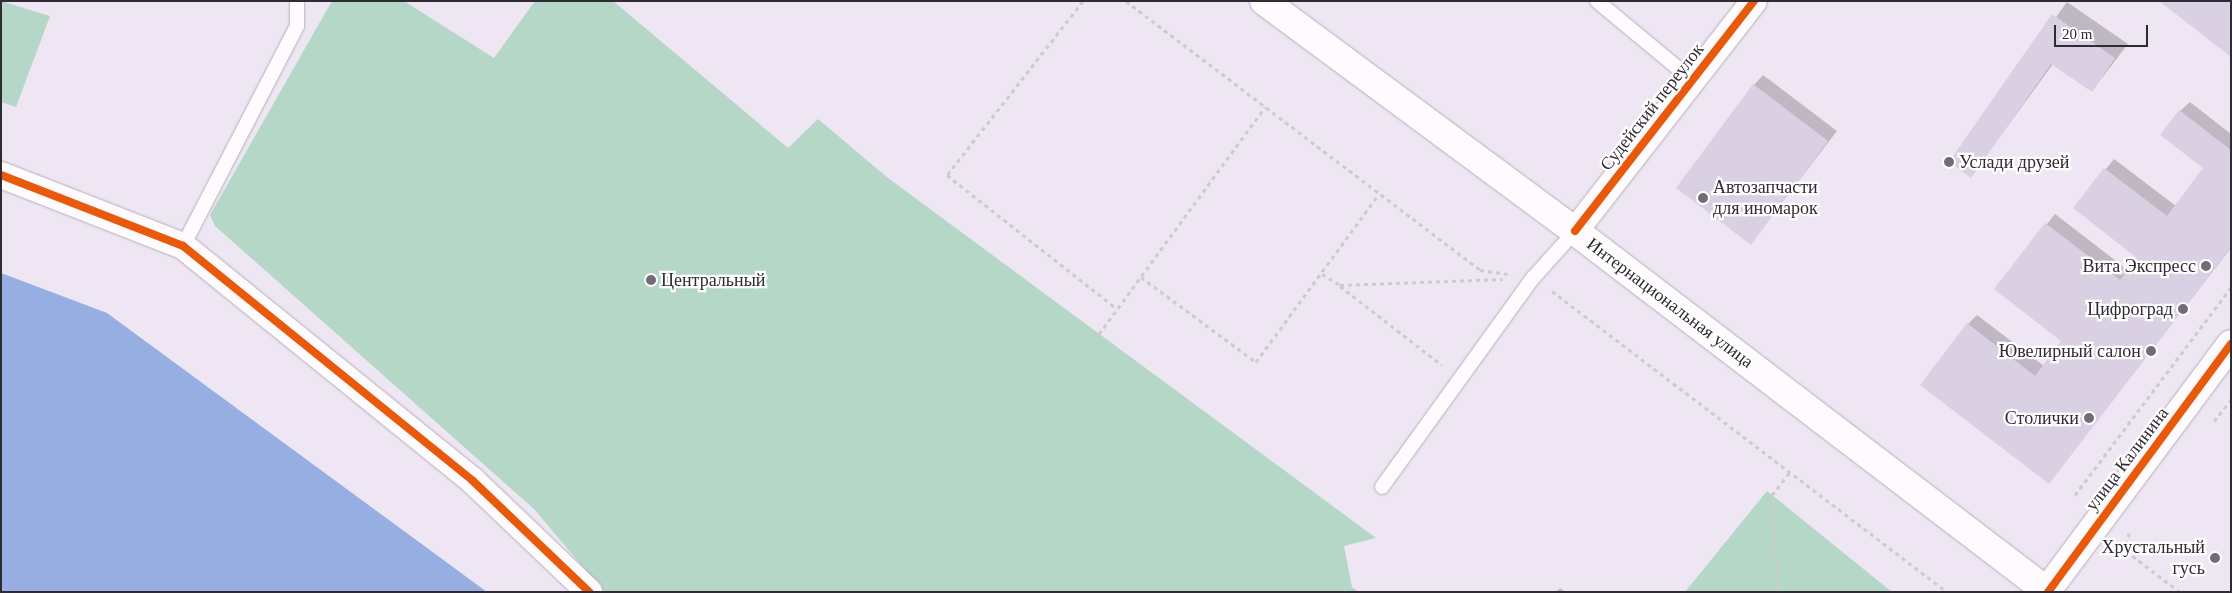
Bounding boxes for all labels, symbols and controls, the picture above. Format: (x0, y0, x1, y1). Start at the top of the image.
scale bar (2057, 15, 2151, 47)
text: 20 m (2062, 26, 2092, 42)
street label: Судейский переулок (1596, 39, 1708, 175)
place label: Услади друзей (1959, 151, 2069, 173)
marker: Услади друзей (1943, 156, 1955, 168)
place label: Автозапчасти для иномарок (1713, 177, 1818, 220)
marker: Автозапчасти для иномарок (1697, 192, 1709, 204)
street label: Интернациональная улица (1582, 233, 1758, 373)
place label: Вита Экспресс (2083, 255, 2196, 277)
marker: Вита Экспресс (2200, 260, 2212, 272)
place label: Центральный (661, 269, 765, 291)
marker: Центральный (645, 274, 657, 286)
place label: Цифроград (2087, 298, 2173, 320)
marker: Цифроград (2177, 303, 2189, 315)
place label: Ювелирный салон (1999, 340, 2141, 362)
marker: Ювелирный салон (2145, 345, 2157, 357)
street label: улица Калинина (2081, 403, 2173, 515)
place label: Столички (2005, 407, 2079, 429)
marker: Столички (2083, 412, 2095, 424)
place label: Хрустальный гусь (2101, 537, 2205, 580)
marker: Хрустальный гусь (2209, 552, 2221, 564)

